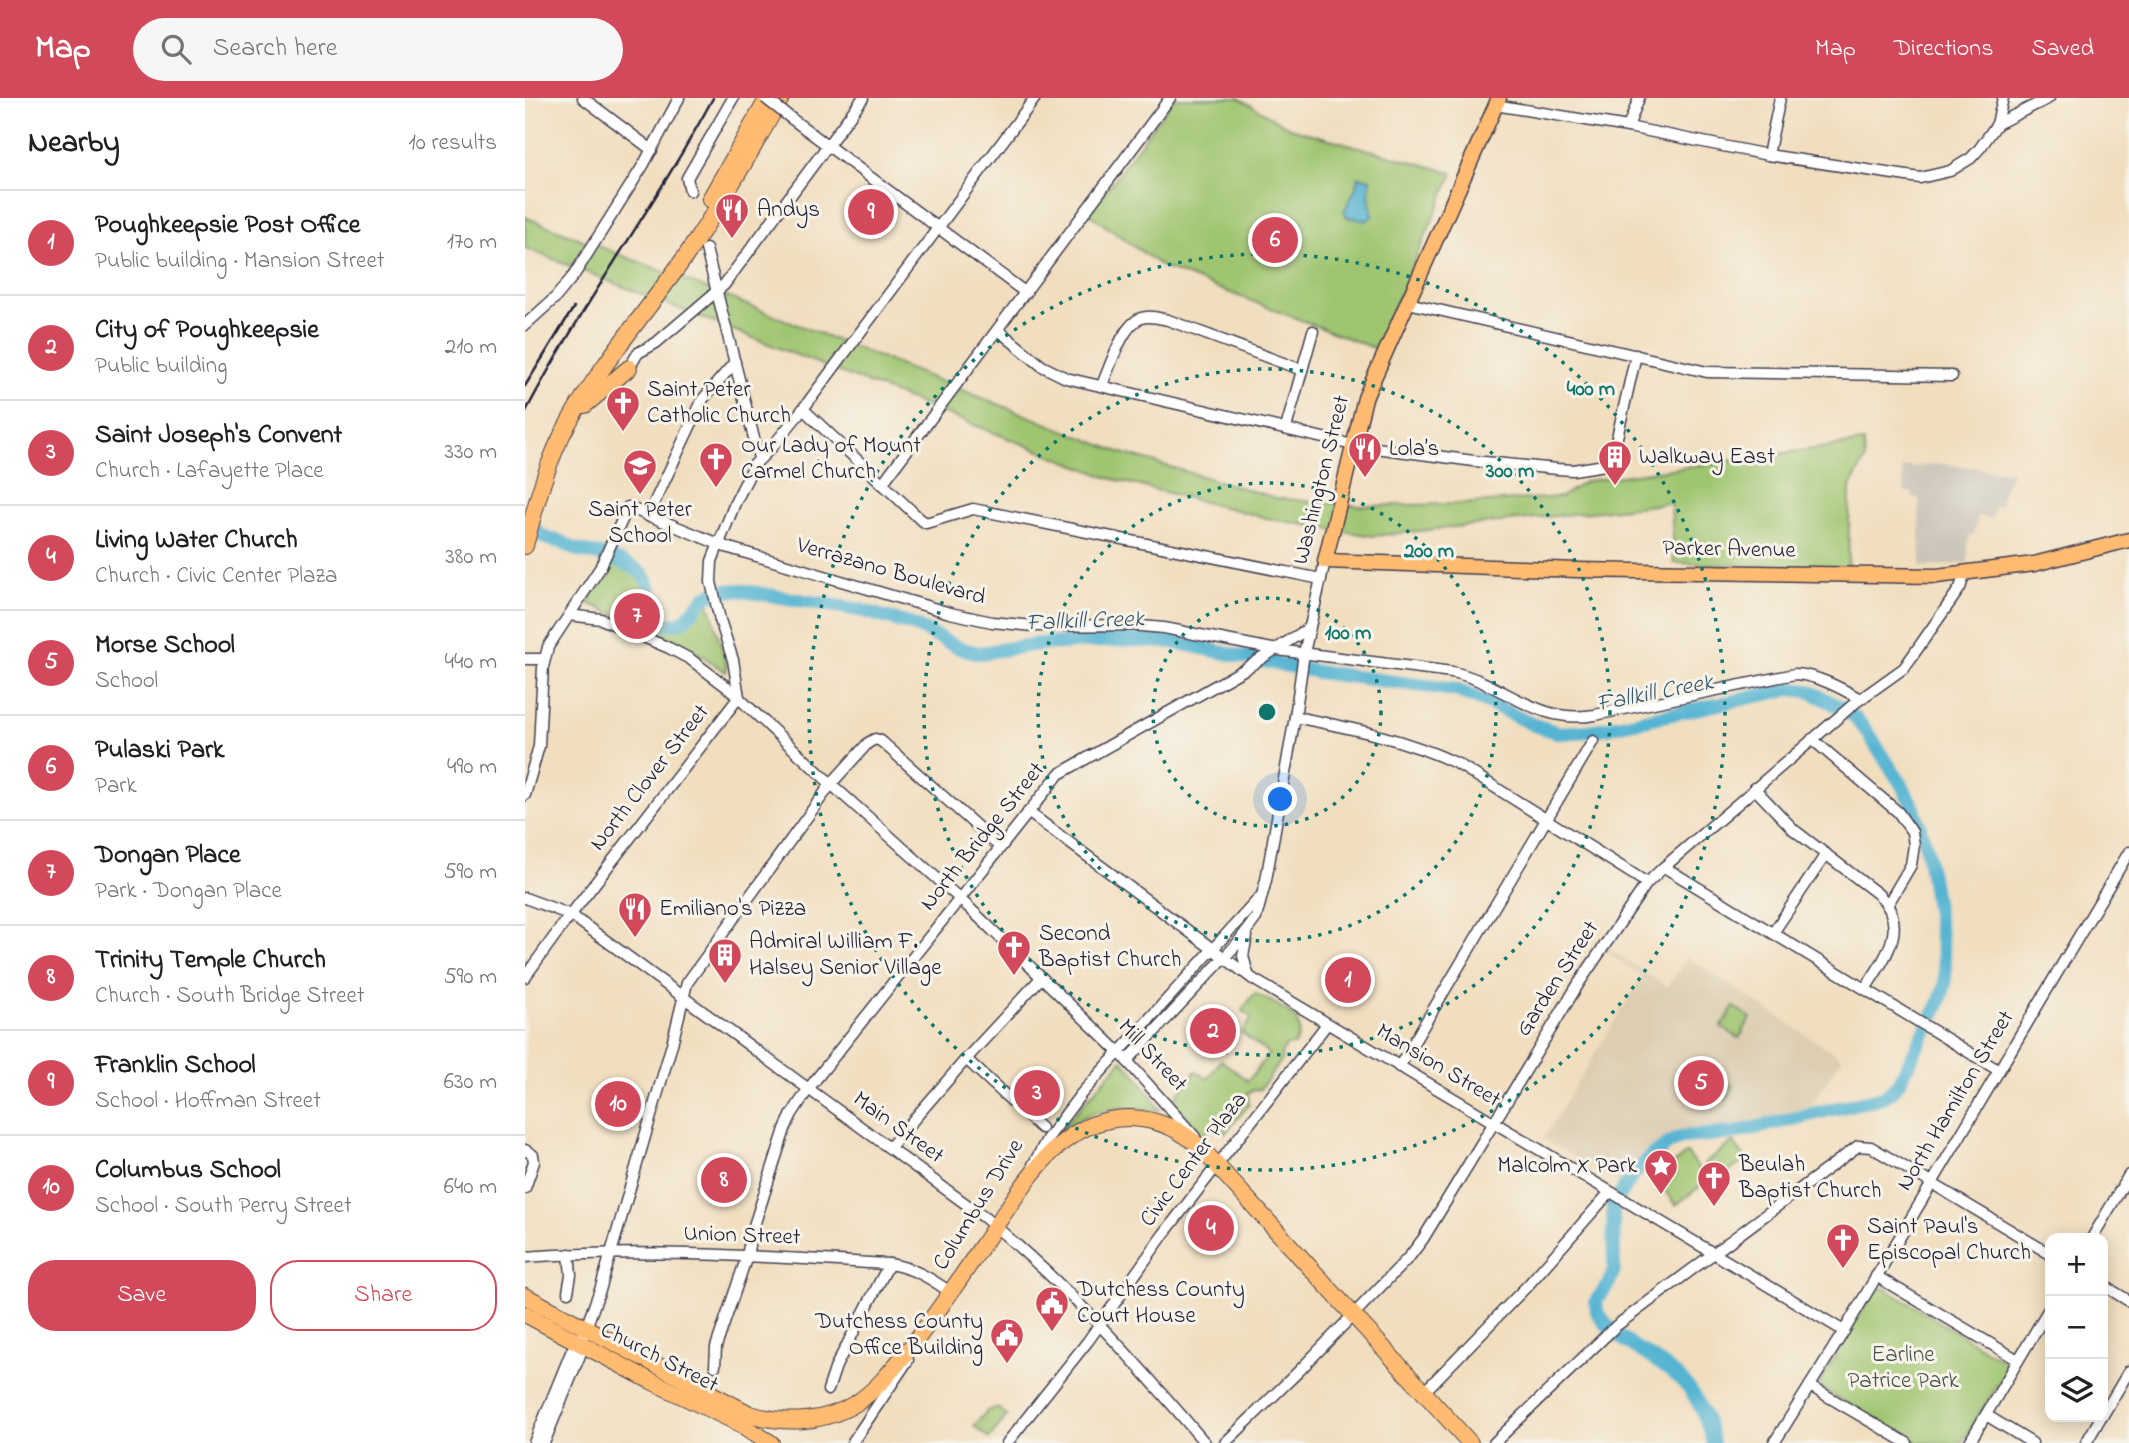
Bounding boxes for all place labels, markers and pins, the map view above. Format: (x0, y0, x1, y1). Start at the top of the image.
pin: 9 (848, 186, 894, 238)
restaurant icon: Andys (713, 191, 751, 240)
place label: Andys (757, 194, 820, 229)
pin: 6 (1252, 214, 1298, 266)
place label: Saint Peter Catholic Church (647, 374, 791, 433)
church icon: Saint Peter Catholic Church (604, 384, 642, 433)
place label: Our Lady of Mount Carmel Church (741, 430, 921, 489)
restaurant icon: Lola’s (1346, 430, 1384, 479)
place label: Lola’s (1389, 433, 1439, 466)
building icon: Walkway East (1596, 438, 1634, 487)
church icon: Our Lady of Mount Carmel Church (697, 440, 735, 489)
place label: Walkway East (1639, 441, 1775, 476)
school or university icon: Saint Peter School (621, 447, 659, 496)
place label: Saint Peter School (588, 494, 693, 553)
pin: 7 (614, 590, 660, 642)
centre of rings (1255, 700, 1279, 724)
restaurant icon: Emiliano's Pizza (616, 890, 654, 939)
place label: Emiliano's Pizza (659, 893, 806, 926)
place label: Second Baptist Church (1038, 918, 1181, 977)
place label: Admiral William F. Halsey Senior Village (749, 926, 942, 987)
church icon: Second Baptist Church (995, 928, 1033, 977)
building icon: Admiral William F. Halsey Senior Village (706, 936, 744, 985)
pin: 1 (1325, 954, 1371, 1006)
pin: 2 (1190, 1005, 1236, 1057)
pin: 5 (1678, 1057, 1724, 1109)
pin: 3 (1014, 1067, 1060, 1119)
pin: 10 (595, 1078, 641, 1130)
place icon: Malcolm X Park (1642, 1147, 1680, 1196)
place label: Beulah Baptist Church (1738, 1149, 1881, 1208)
place label: Malcolm X Park (1497, 1150, 1638, 1183)
pin: 8 (701, 1154, 747, 1206)
church icon: Beulah Baptist Church (1695, 1159, 1733, 1208)
pin: 4 (1188, 1202, 1234, 1254)
place label: Saint Paul's Episcopal Church (1867, 1211, 2031, 1270)
church icon: Saint Paul's Episcopal Church (1824, 1221, 1862, 1270)
place label: Dutchess County Court House (1076, 1274, 1245, 1333)
public building icon: Dutchess County Court House (1033, 1284, 1071, 1333)
place label: Dutchess County Office Building (814, 1306, 983, 1366)
public building icon: Dutchess County Office Building (988, 1316, 1026, 1365)

